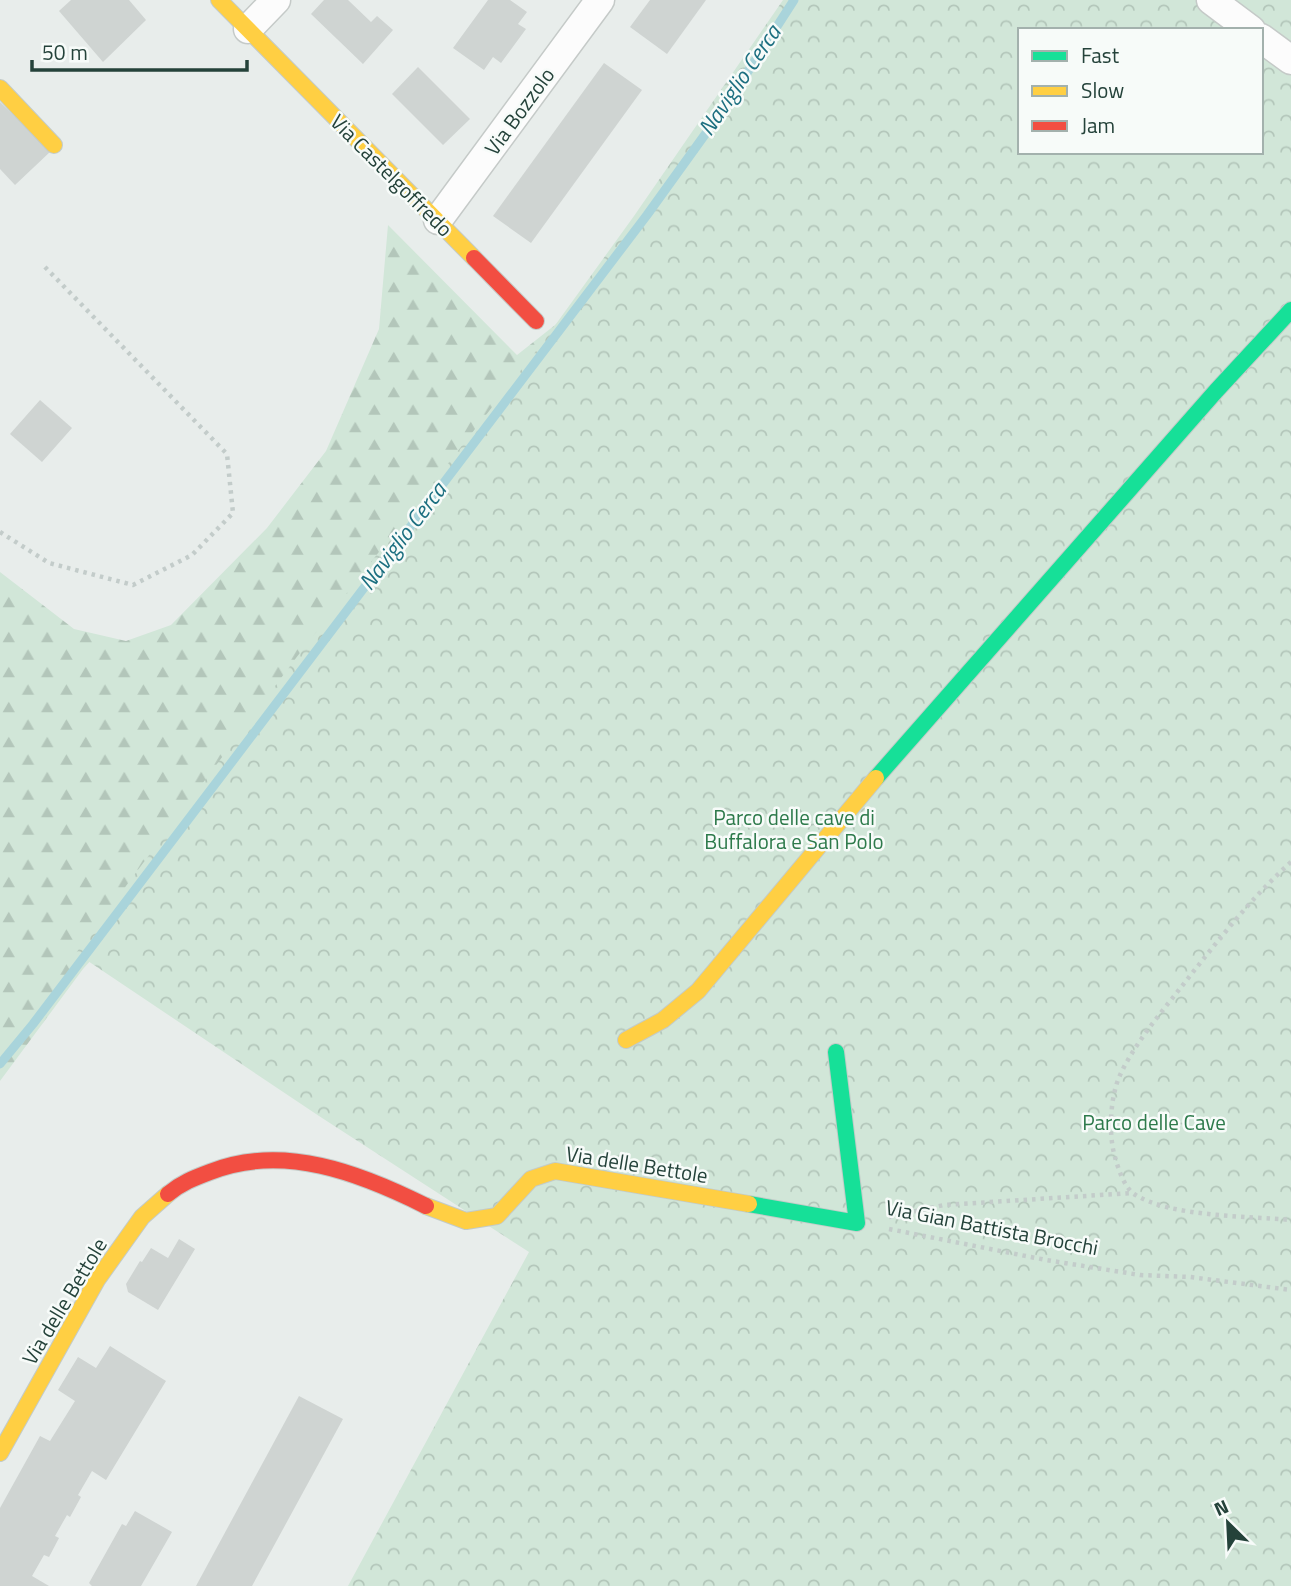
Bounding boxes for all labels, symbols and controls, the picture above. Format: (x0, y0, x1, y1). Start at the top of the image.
water label: Naviglio Cerca (689, 16, 790, 143)
scale bar (32, 28, 247, 72)
legend (1018, 28, 1263, 154)
text: 50 m (42, 36, 88, 68)
text: Fast (1081, 39, 1120, 71)
street label: Via Bozzolo (476, 60, 562, 162)
text: Slow (1081, 74, 1124, 106)
street label: Via Castelgoffredo (323, 106, 461, 244)
text: Jam (1081, 109, 1115, 141)
water label: Naviglio Cerca (350, 473, 455, 597)
park label: Parco delle cave di Buffalora e San Polo (704, 801, 884, 857)
park label: Parco delle Cave (1082, 1106, 1226, 1138)
street label: Via delle Bettole (564, 1137, 710, 1191)
street label: Via Gian Battista Brocchi (883, 1191, 1101, 1263)
street label: Via delle Bettole (13, 1231, 115, 1371)
north arrow (1193, 1488, 1263, 1558)
text: N (1209, 1491, 1233, 1523)

